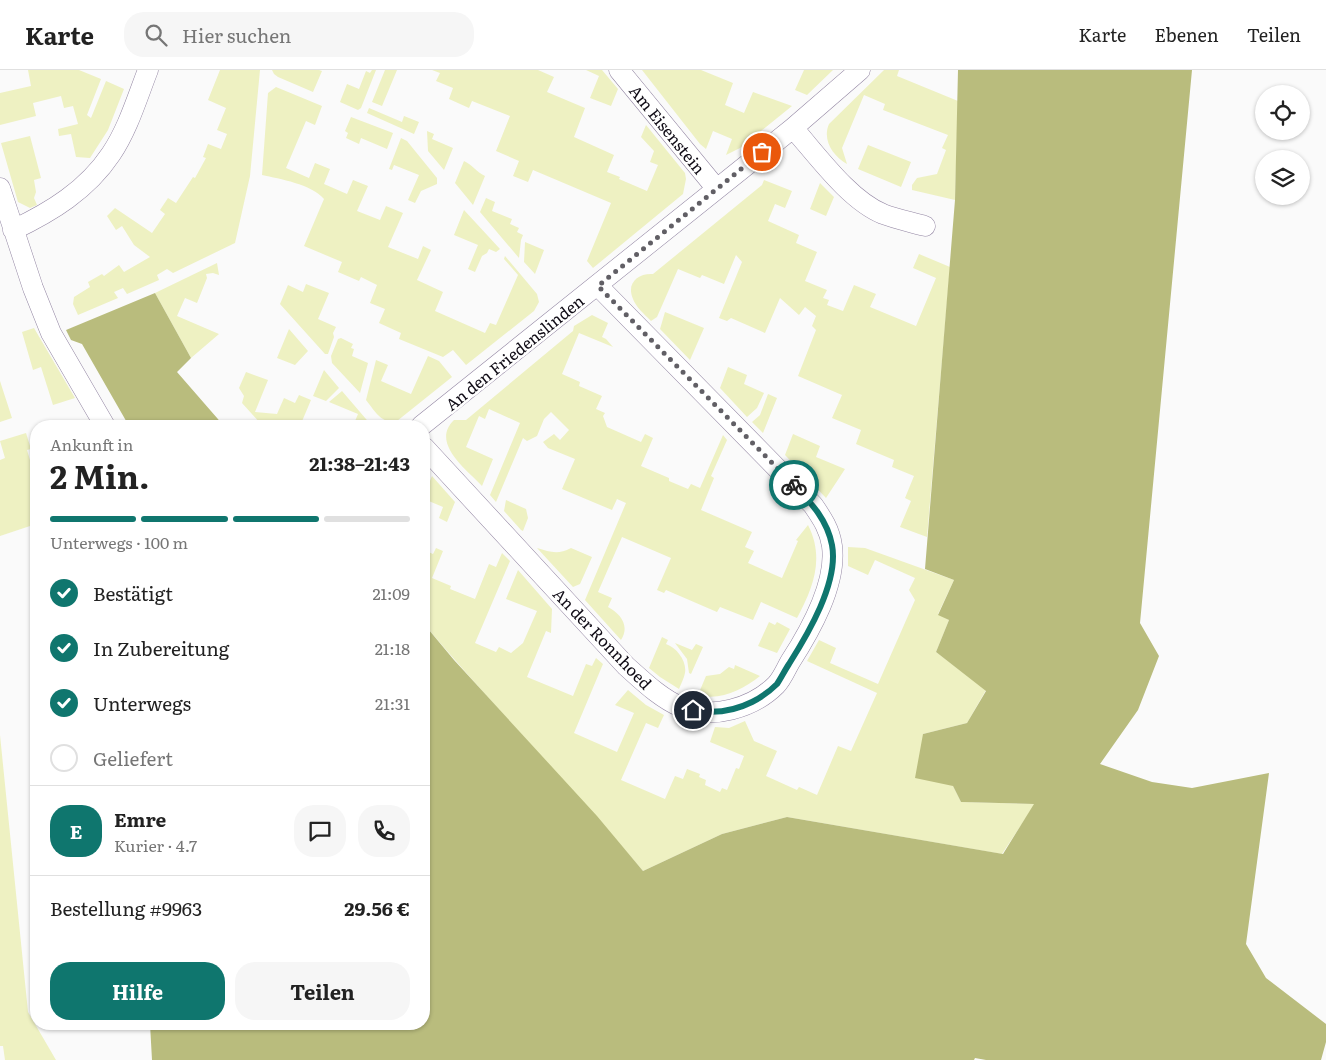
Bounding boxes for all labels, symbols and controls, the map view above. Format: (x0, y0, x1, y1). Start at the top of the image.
search box (124, 12, 474, 57)
text: Karte (25, 17, 94, 52)
icon: search (142, 21, 170, 49)
text: Hier suchen (182, 21, 291, 49)
text: Karte (1079, 21, 1126, 48)
text: Ebenen (1154, 21, 1219, 48)
text: Teilen (1247, 21, 1301, 48)
street label: Am Eisenstein (624, 79, 712, 179)
map controls (1255, 85, 1310, 205)
button: locate (1255, 85, 1310, 140)
pin (741, 131, 783, 173)
icon: bag (748, 138, 776, 166)
button: layers (1255, 150, 1310, 205)
street label: An den Friedenslinden (439, 288, 589, 416)
text: Ankunft in (50, 432, 133, 456)
text: 21:38–21:43 (309, 449, 410, 477)
text: 2 Min. (50, 451, 149, 499)
courier (769, 460, 819, 510)
icon: bike (780, 471, 808, 499)
text: Unterwegs · 100 m (50, 530, 188, 554)
icon: check (50, 579, 78, 607)
text: Bestätigt (93, 579, 173, 607)
text: 21:09 (372, 581, 410, 605)
street label: An der Ronnhoed (548, 582, 658, 694)
icon: check (50, 634, 78, 662)
text: In Zubereitung (93, 634, 229, 662)
text: 21:18 (375, 636, 410, 660)
icon: check (50, 689, 78, 717)
text: Unterwegs (93, 689, 191, 717)
pin (672, 689, 714, 731)
text: 21:31 (375, 691, 410, 715)
icon: home (679, 696, 707, 724)
text: Geliefert (93, 744, 173, 772)
text: Emre (114, 805, 166, 833)
button: chat (294, 805, 346, 857)
button: phone (358, 805, 410, 857)
text: E (70, 817, 82, 845)
text: Kurier · 4.7 (114, 833, 197, 857)
text: Bestellung #9963 (50, 894, 202, 922)
text: 29.56 € (344, 894, 410, 922)
button: Hilfe (50, 962, 225, 1020)
button: Teilen (235, 962, 410, 1020)

